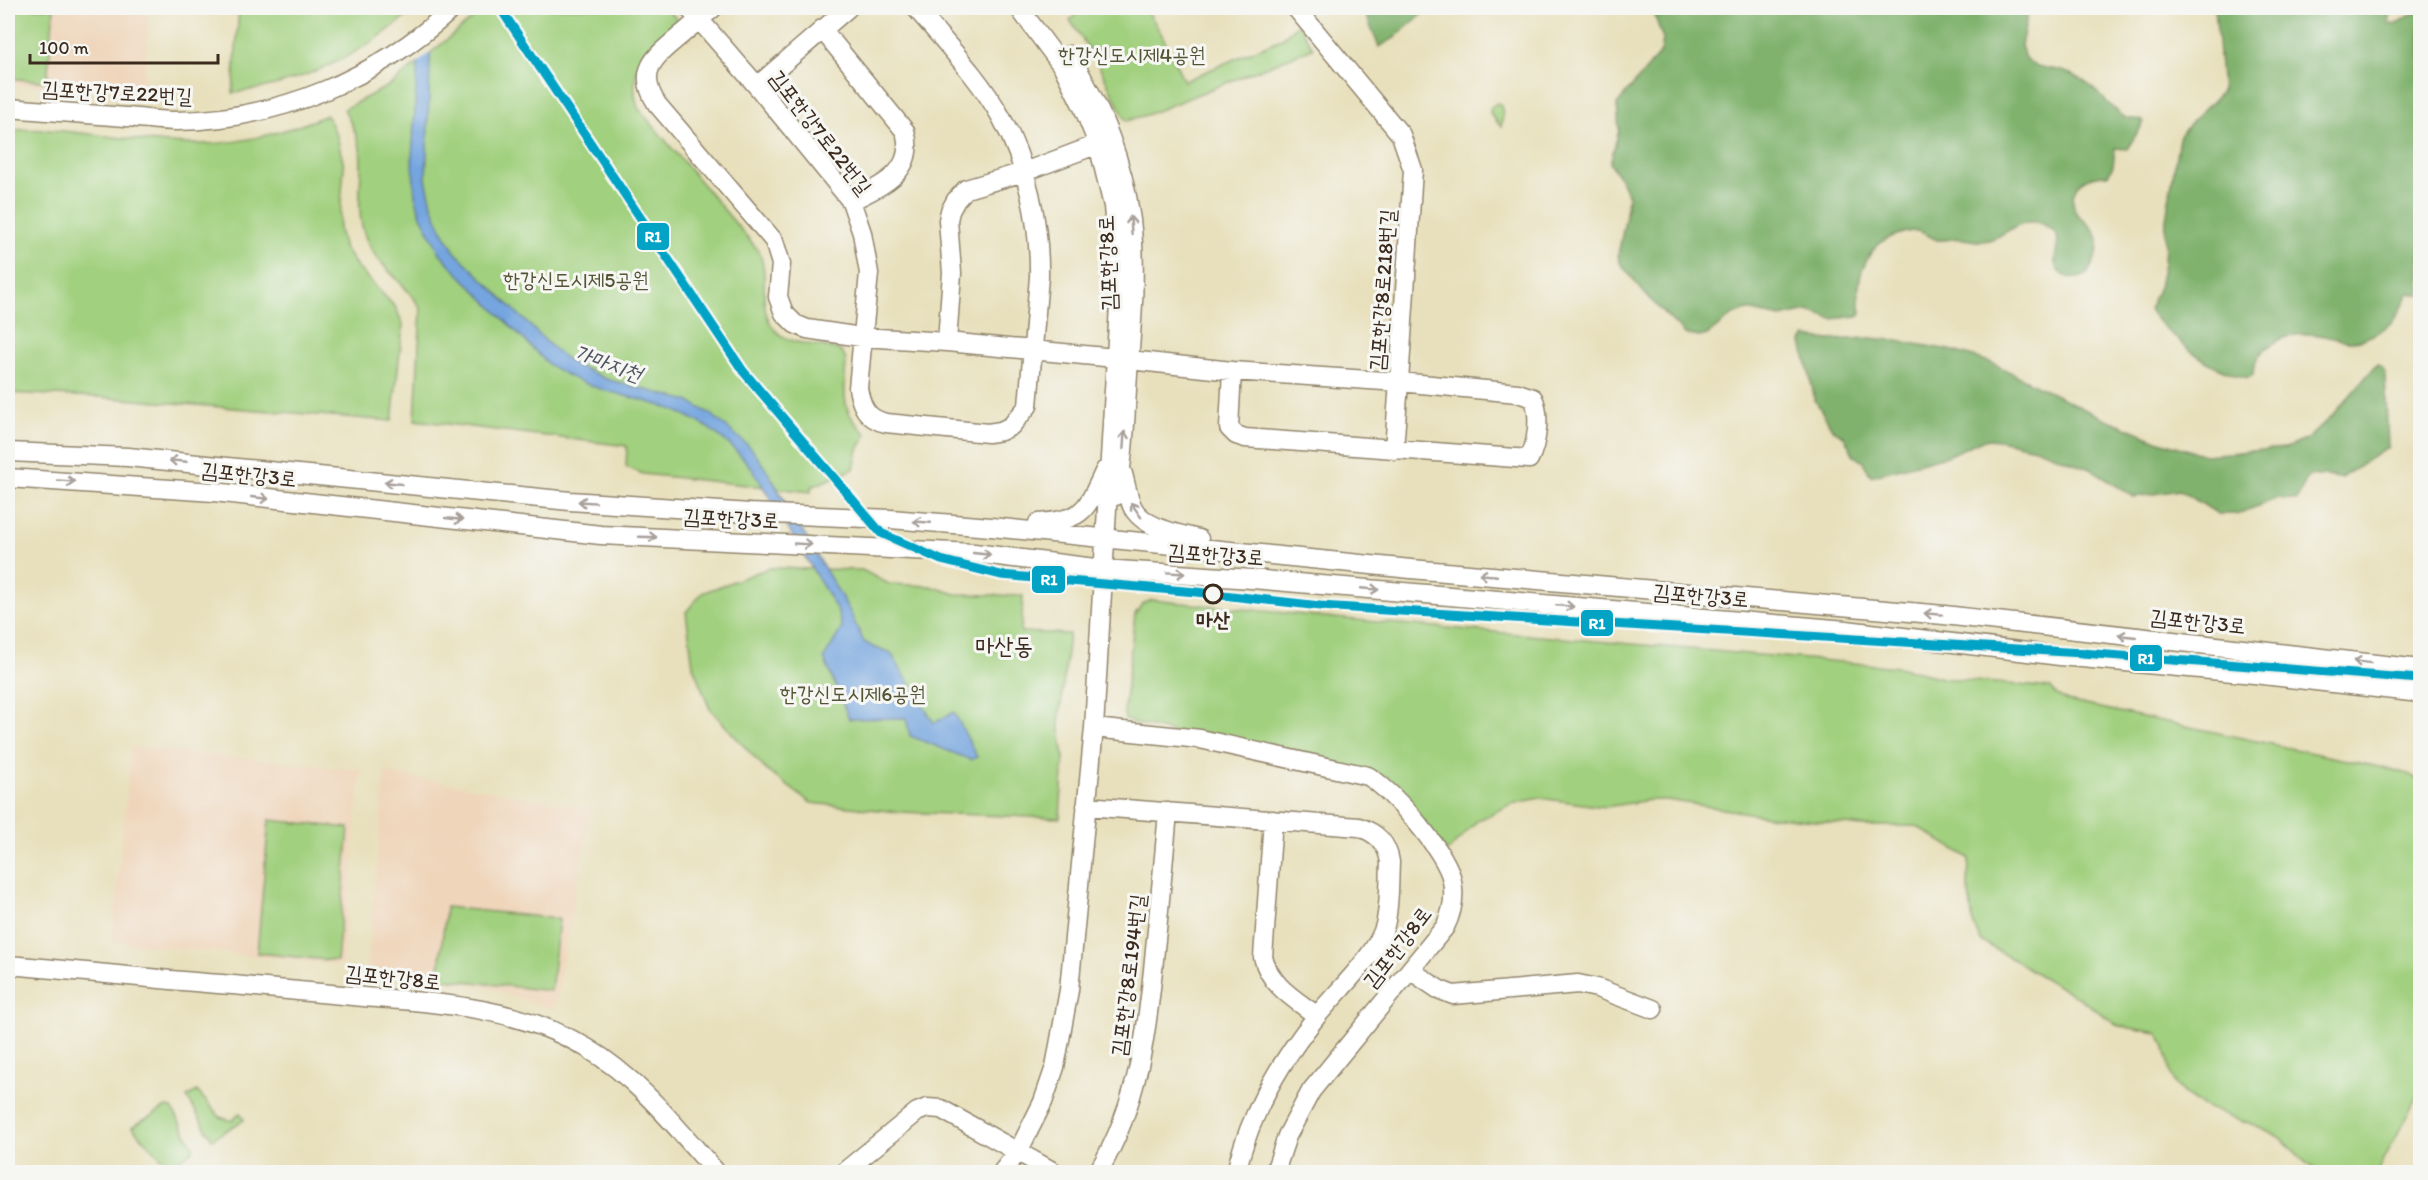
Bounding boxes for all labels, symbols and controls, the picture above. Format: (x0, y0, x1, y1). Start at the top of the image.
scale bar (30, 27, 218, 65)
text: 100 m (39, 37, 89, 59)
park label: 한강신도시제4공원 (1058, 42, 1206, 67)
street label: 김포한강7로22번길 (765, 65, 877, 199)
street label: 김포한강7로22번길 (41, 76, 193, 108)
street label: 김포한강8로218번길 (1364, 208, 1400, 372)
street label: 김포한강8로 (1093, 215, 1121, 311)
one-way arrow (1125, 215, 1136, 235)
line badge: R1 (636, 222, 670, 251)
text: R1 (644, 227, 662, 246)
park label: 한강신도시제5공원 (503, 267, 649, 292)
water label: 가마지천 (570, 338, 648, 389)
one-way arrow (1118, 431, 1129, 451)
one-way arrow (168, 455, 188, 466)
street label: 김포한강3로 (200, 457, 298, 491)
one-way arrow (55, 476, 75, 487)
one-way arrow (383, 477, 403, 488)
one-way arrow (250, 492, 270, 503)
one-way arrow (577, 497, 597, 508)
one-way arrow (1130, 502, 1142, 518)
street label: 김포한강3로 (682, 503, 780, 533)
one-way arrow (444, 514, 463, 525)
one-way arrow (913, 516, 933, 527)
one-way arrow (638, 532, 658, 543)
street label: 김포한강3로 (1167, 538, 1265, 570)
one-way arrow (792, 539, 812, 550)
one-way arrow (971, 549, 991, 560)
line badge: R1 (1031, 565, 1066, 594)
one-way arrow (1165, 568, 1185, 579)
text: R1 (1040, 570, 1058, 589)
one-way arrow (1478, 570, 1498, 581)
street label: 김포한강3로 (1652, 578, 1750, 612)
marker: 마산 (1203, 584, 1223, 604)
one-way arrow (1360, 584, 1380, 595)
one-way arrow (1554, 601, 1574, 612)
street label: 김포한강3로 (2149, 604, 2247, 638)
place label: 마산 (1196, 607, 1230, 632)
one-way arrow (1924, 608, 1944, 619)
line badge: R1 (1580, 609, 1614, 637)
text: R1 (1588, 614, 1606, 633)
one-way arrow (2117, 630, 2137, 641)
district label: 마산동 (975, 631, 1033, 660)
line badge: R1 (2129, 644, 2163, 672)
text: R1 (2137, 649, 2155, 668)
one-way arrow (2353, 657, 2373, 668)
park label: 한강신도시제6공원 (780, 681, 926, 706)
street label: 김포한강8로194번길 (1106, 892, 1150, 1057)
street label: 김포한강8로 (1358, 901, 1436, 993)
street label: 김포한강8로 (344, 960, 442, 994)

